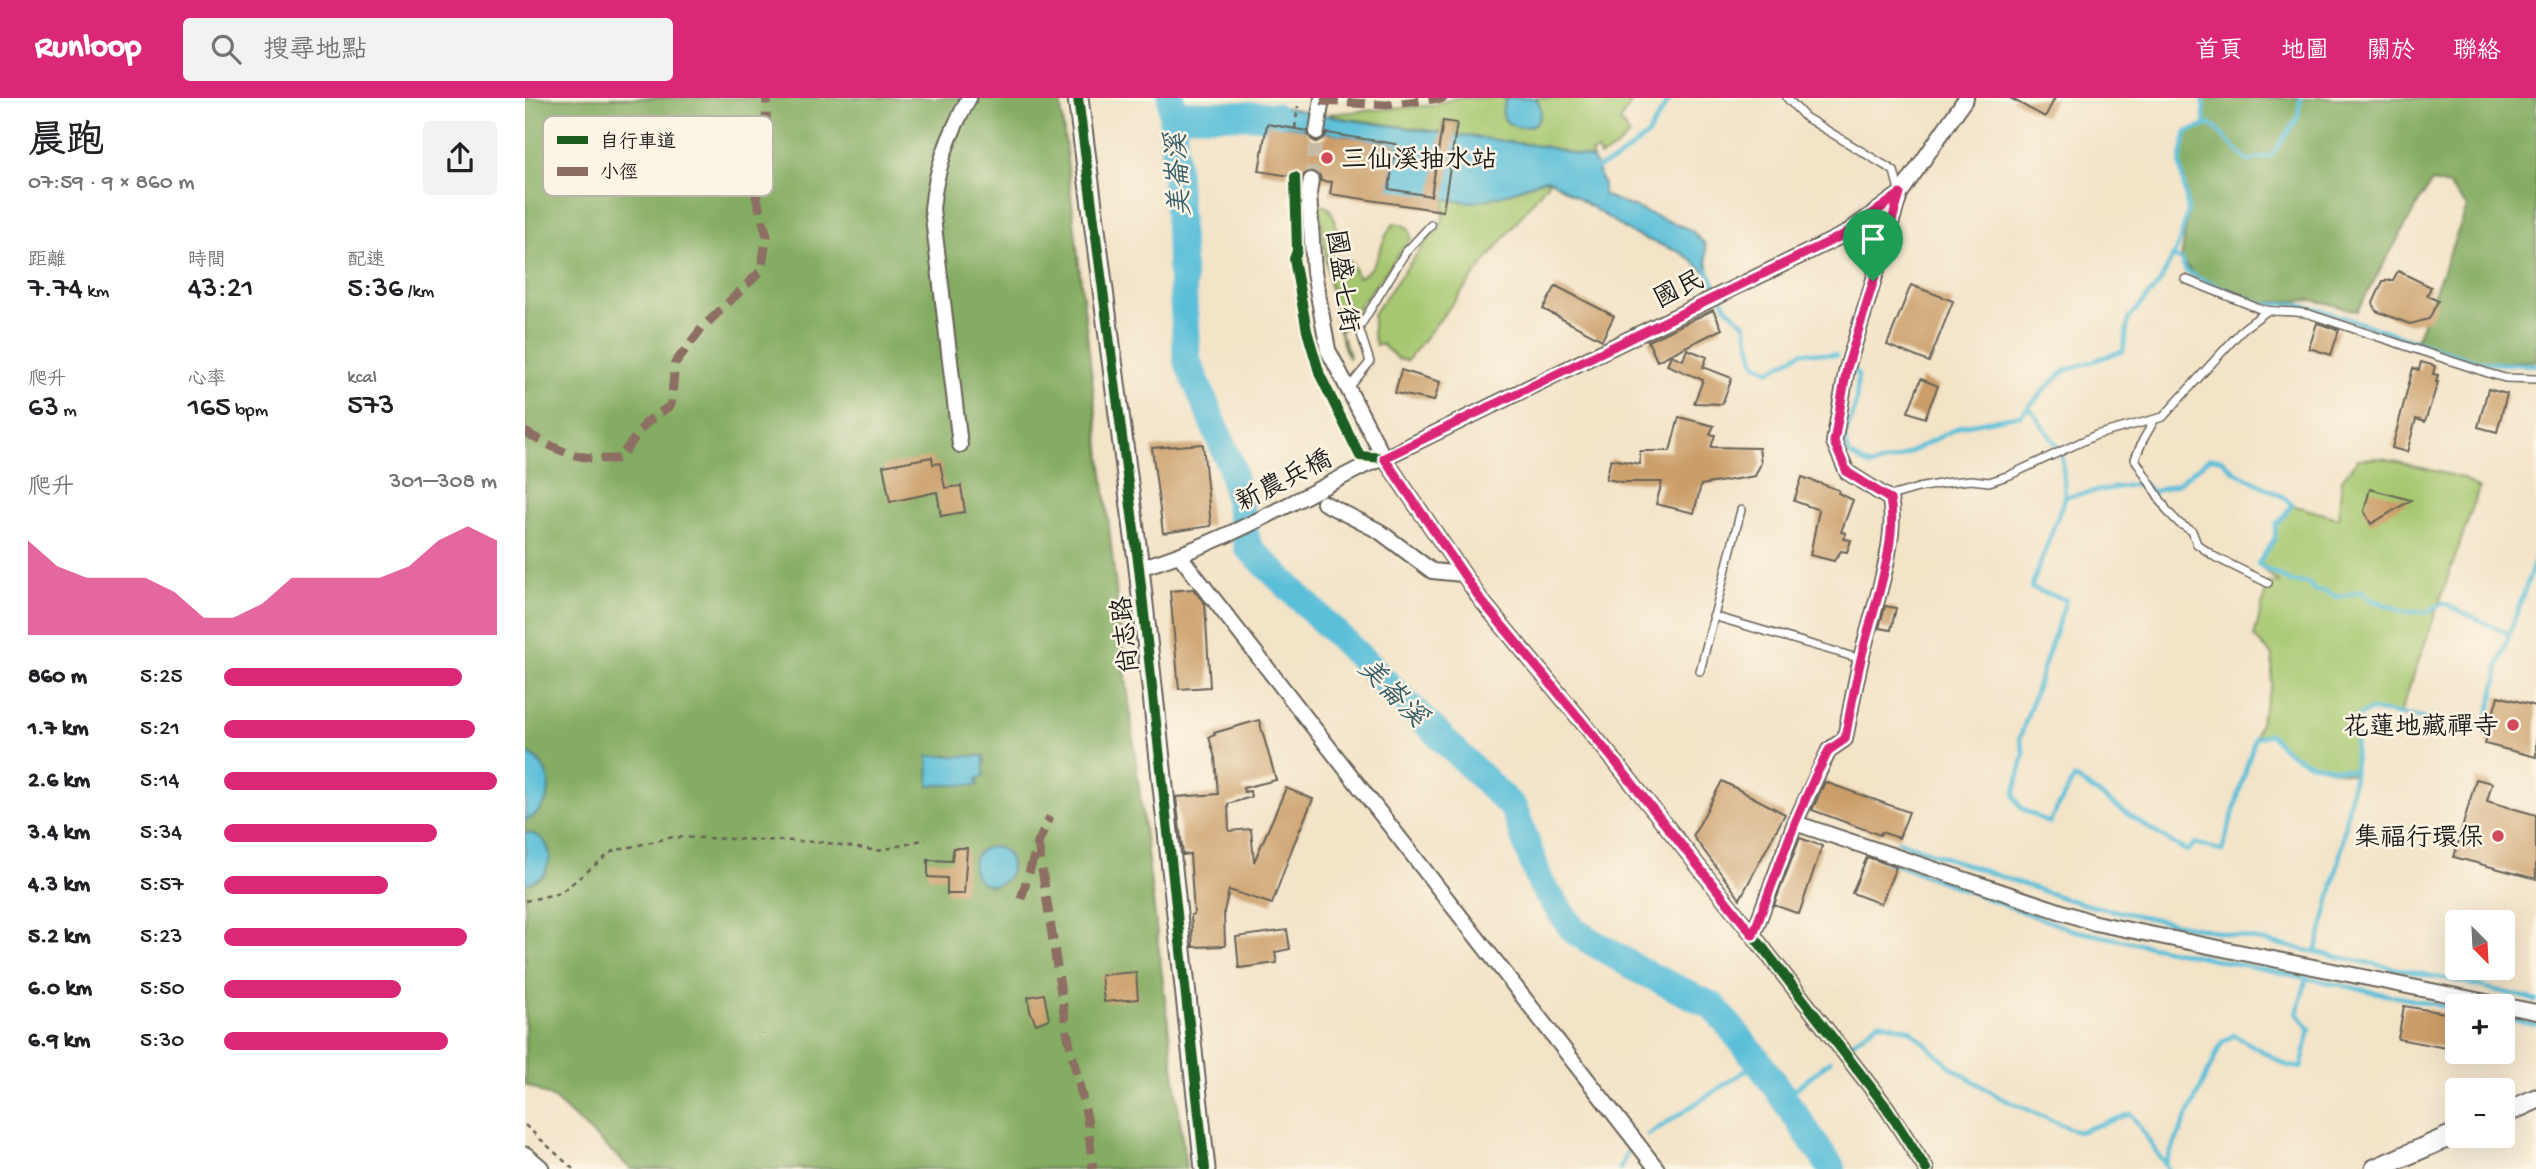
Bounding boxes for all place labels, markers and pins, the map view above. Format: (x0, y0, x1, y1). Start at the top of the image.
place label: 三仙溪抽水站 (1341, 145, 1497, 178)
marker: 三仙溪抽水站 (1319, 150, 1335, 166)
pin (1843, 209, 1903, 281)
place label: 花蓮地藏禪寺 (2343, 712, 2499, 745)
marker: 花蓮地藏禪寺 (2505, 717, 2521, 733)
place label: 集福行環保 (2354, 823, 2484, 856)
marker: 集福行環保 (2490, 828, 2506, 844)

